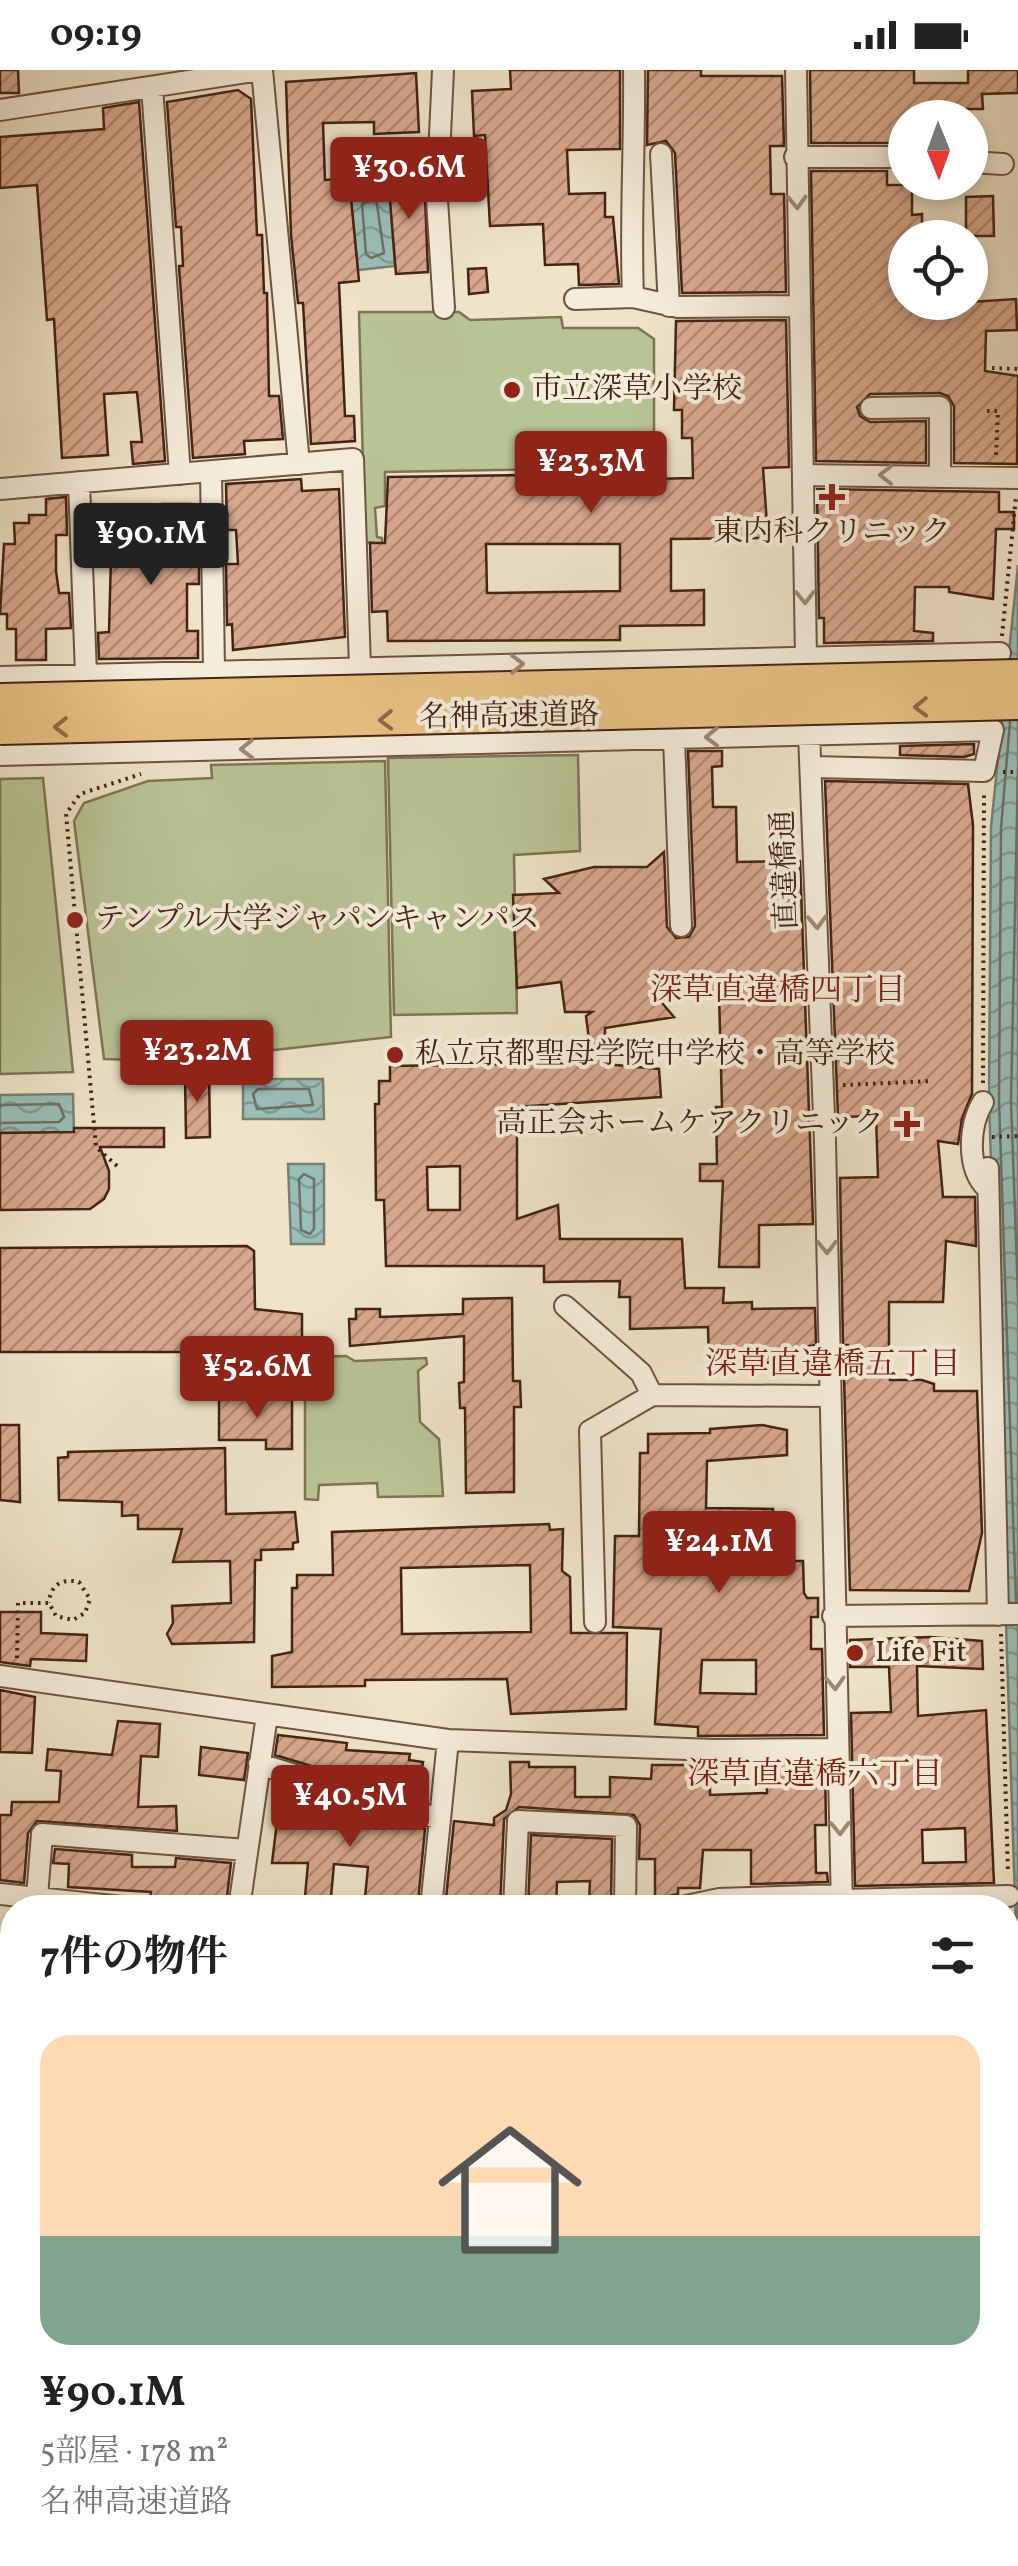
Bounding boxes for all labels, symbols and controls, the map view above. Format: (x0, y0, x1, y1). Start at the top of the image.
text: 09:19 (50, 9, 142, 62)
north arrow (888, 100, 988, 200)
map controls (888, 100, 988, 320)
pin: ¥30.6M (328, 137, 490, 222)
text: ¥30.6M (352, 147, 466, 191)
one-way arrow (786, 195, 807, 211)
button: locate (888, 220, 988, 320)
place label: 市立深草小学校 (532, 369, 742, 411)
marker: 市立深草小学校 (501, 379, 523, 401)
pin: ¥23.3M (510, 431, 672, 516)
text: ¥23.3M (537, 441, 645, 485)
one-way arrow (877, 464, 892, 486)
marker: 東内科クリニック (819, 484, 845, 510)
pin: ¥90.1M (70, 503, 232, 588)
place label: 東内科クリニック (713, 512, 951, 554)
text: ¥90.1M (96, 513, 206, 557)
one-way arrow (794, 590, 816, 606)
one-way arrow (510, 653, 526, 674)
street label: 名神高速道路 (419, 694, 599, 740)
one-way arrow (912, 696, 928, 717)
one-way arrow (377, 709, 393, 730)
one-way arrow (52, 717, 68, 738)
one-way arrow (704, 726, 720, 748)
one-way arrow (239, 739, 255, 760)
street label: 直違橋通 (763, 809, 809, 931)
place label: テンプル大学ジャパンキャンパス (95, 899, 540, 941)
marker: テンプル大学ジャパンキャンパス (64, 909, 86, 931)
one-way arrow (807, 915, 828, 931)
district label: 深草直違橋四丁目 (650, 970, 906, 1014)
pin: ¥23.2M (116, 1020, 278, 1105)
text: ¥23.2M (142, 1030, 252, 1074)
place label: 私立京都聖母学院中学校・高等学校 (415, 1034, 895, 1076)
marker: 私立京都聖母学院中学校・高等学校 (384, 1044, 406, 1066)
place label: 高正会ホームケアクリニック (497, 1103, 884, 1145)
marker: 高正会ホームケアクリニック (894, 1111, 920, 1137)
one-way arrow (816, 1239, 837, 1255)
pin: ¥52.6M (176, 1336, 338, 1421)
district label: 深草直違橋五丁目 (705, 1344, 961, 1388)
text: ¥52.6M (202, 1346, 312, 1390)
pin: ¥24.1M (638, 1511, 800, 1596)
text: ¥24.1M (665, 1521, 773, 1565)
place label: Life Fit (875, 1632, 967, 1674)
marker: Life Fit (844, 1642, 866, 1664)
one-way arrow (825, 1675, 846, 1691)
district label: 深草直違橋六丁目 (687, 1754, 943, 1798)
pin: ¥40.5M (269, 1765, 431, 1850)
text: ¥40.5M (293, 1775, 407, 1819)
one-way arrow (829, 1821, 850, 1837)
icon: filters (925, 1928, 980, 1983)
text: 7件の物件 (40, 1930, 228, 1989)
icon: home (420, 2100, 600, 2280)
text: ¥90.1M (40, 2365, 185, 2424)
text: 5部屋 · 178 m² (40, 2431, 228, 2475)
text: 名神高速道路 (40, 2482, 232, 2526)

